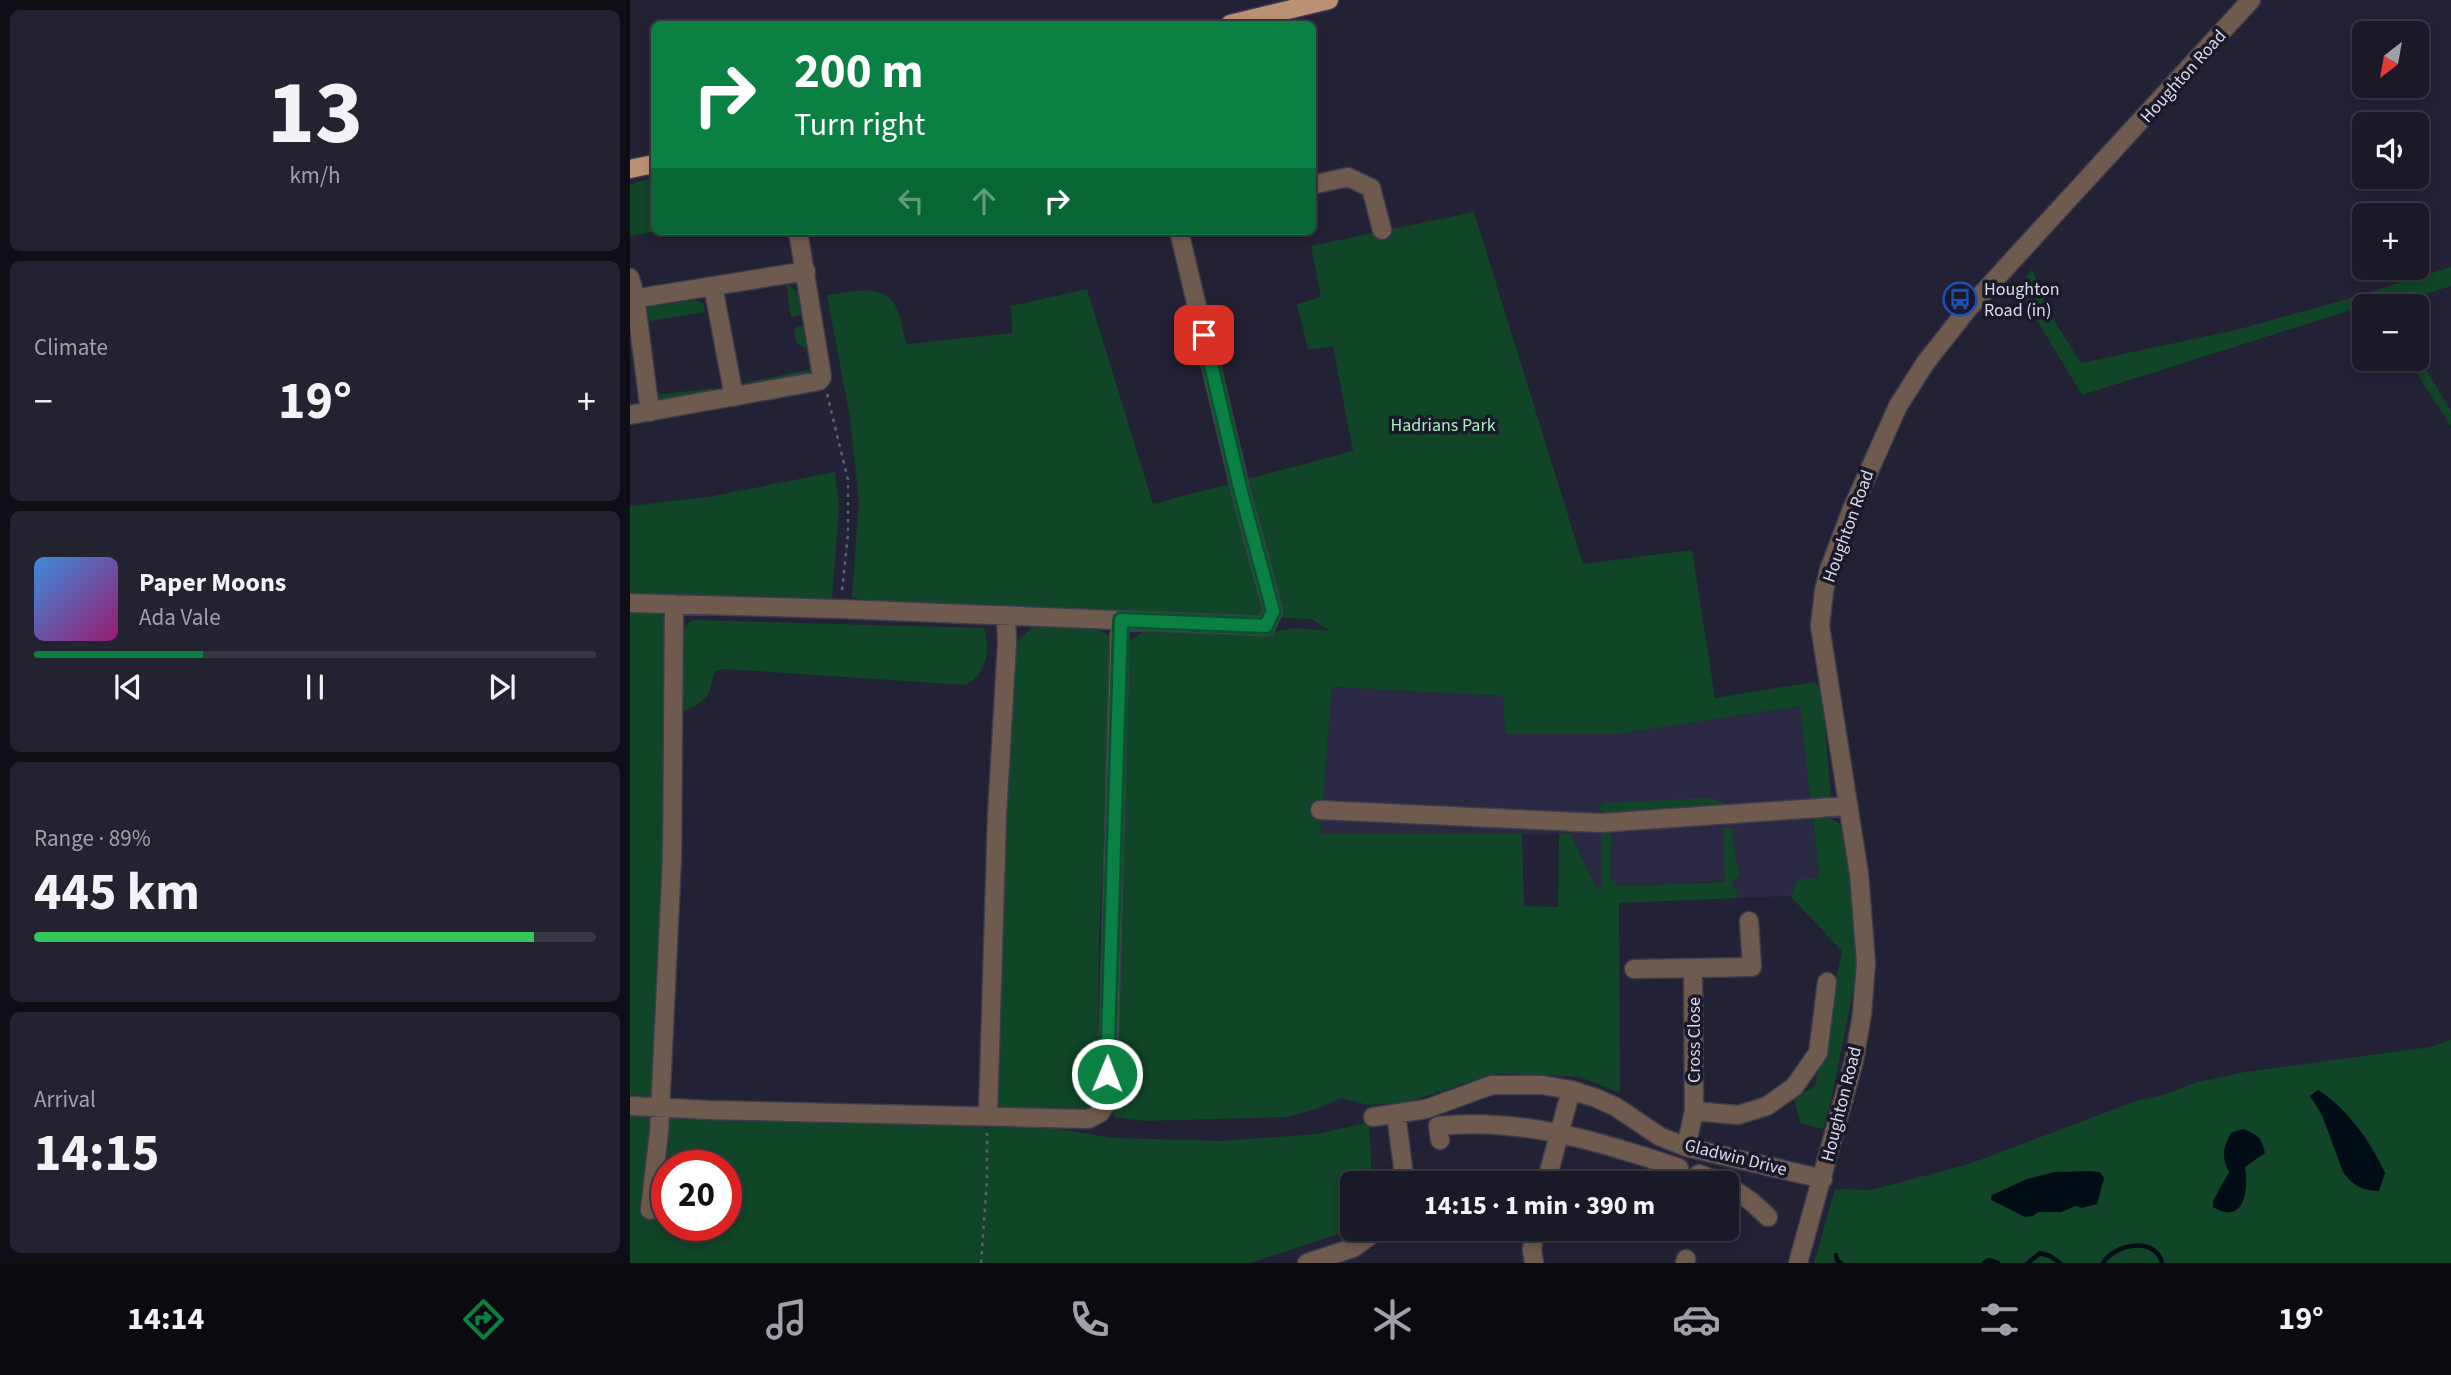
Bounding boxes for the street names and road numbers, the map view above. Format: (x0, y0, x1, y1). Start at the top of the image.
street label: Houghton Road (2135, 24, 2232, 128)
street label: Houghton Road (1817, 467, 1880, 586)
street label: Cross Close (1682, 997, 1707, 1083)
street label: Houghton Road (1815, 1044, 1868, 1164)
street label: Gladwin Drive (1682, 1133, 1790, 1182)

